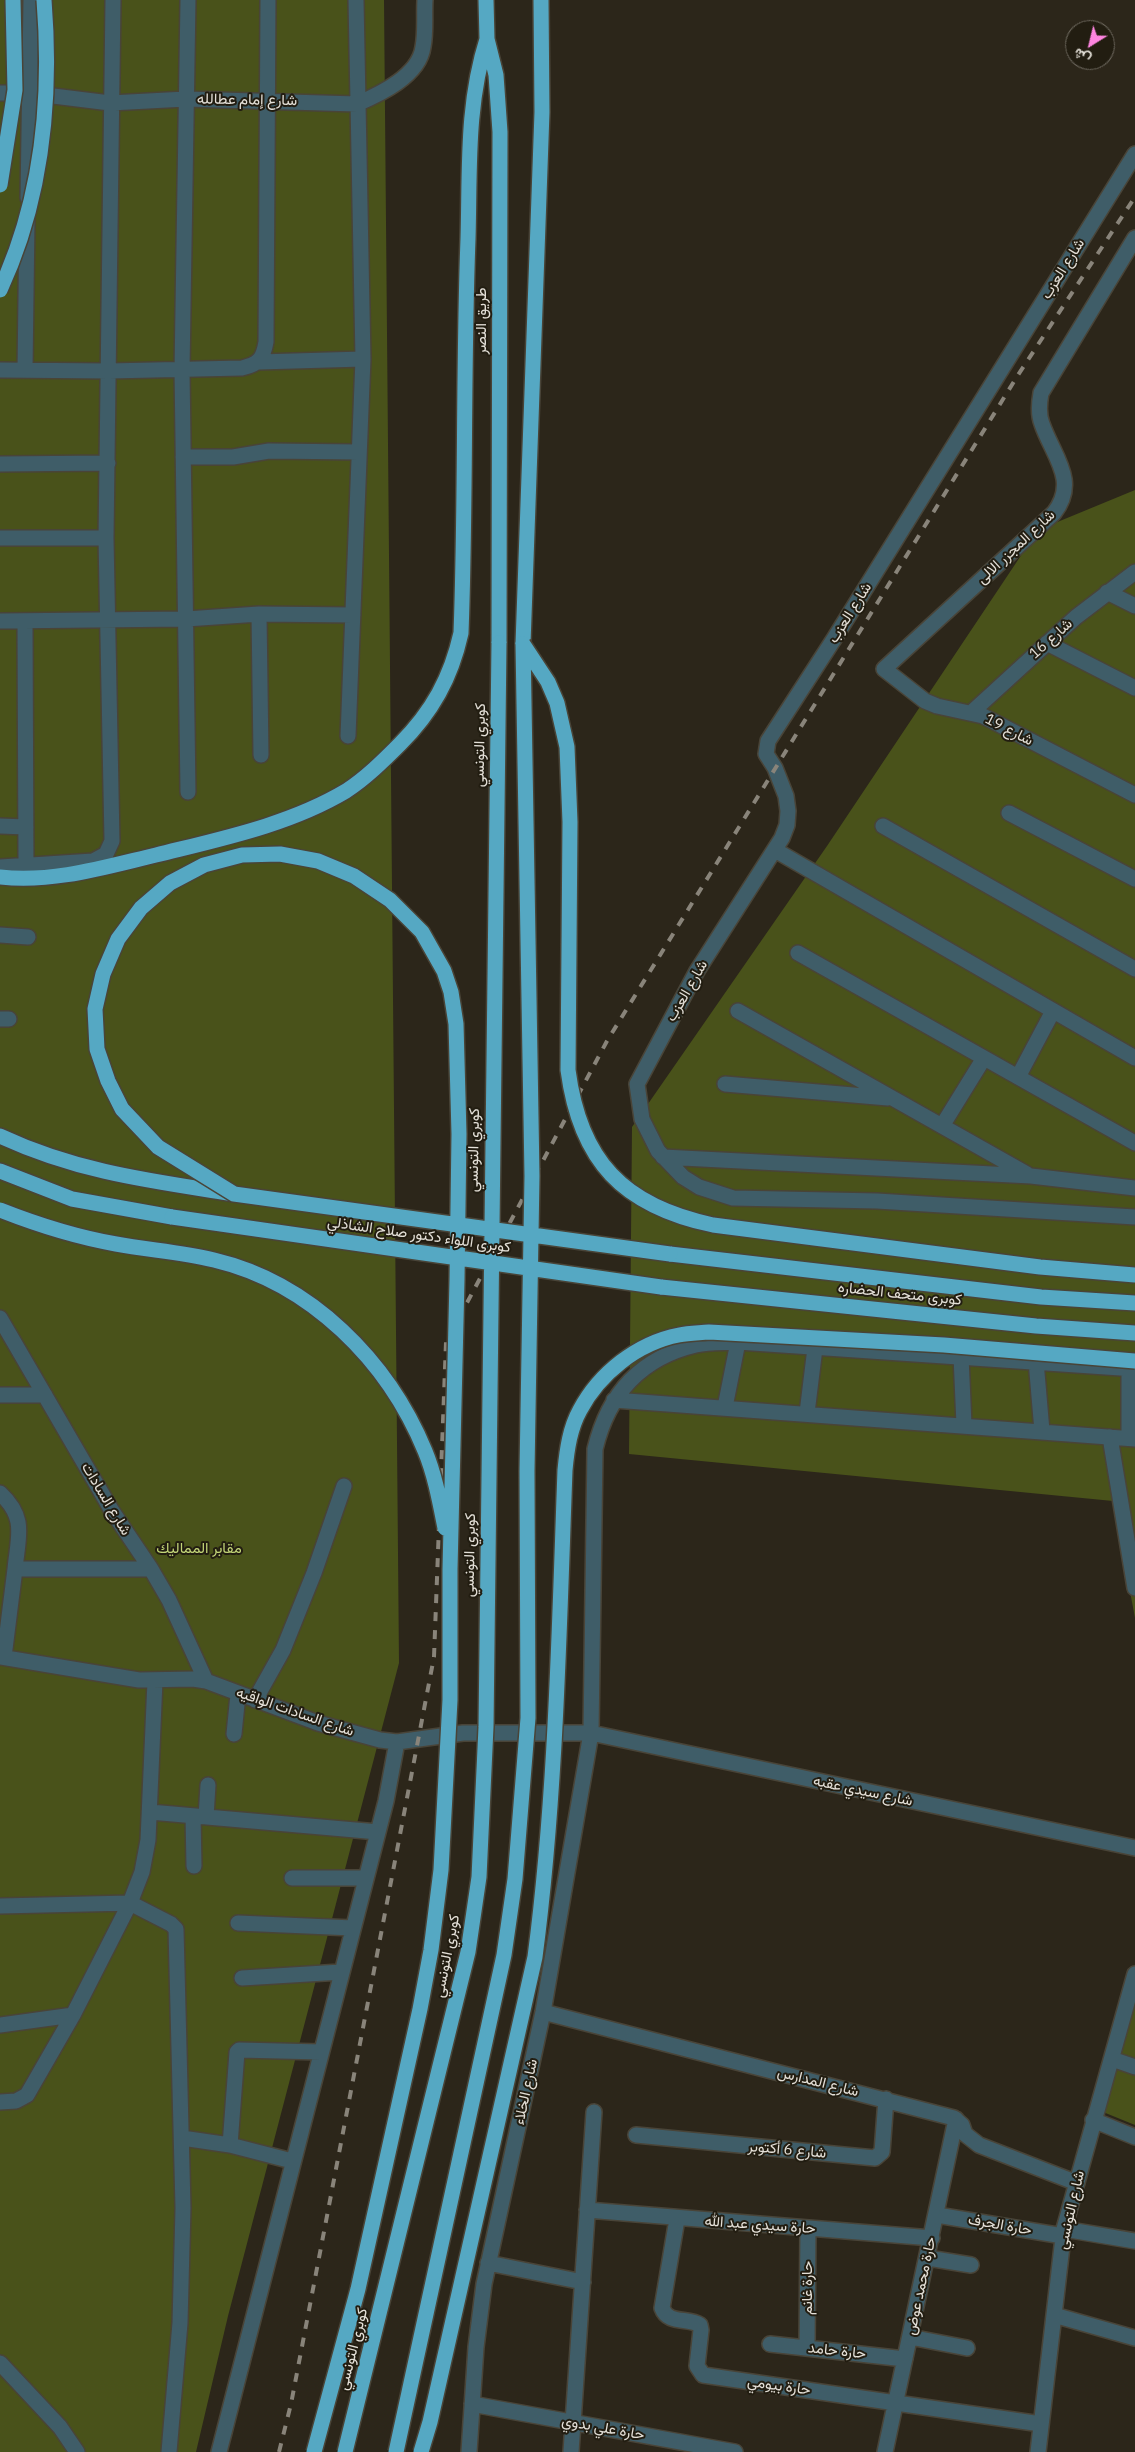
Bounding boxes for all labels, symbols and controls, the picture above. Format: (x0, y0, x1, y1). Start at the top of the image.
north arrow (1065, 20, 1115, 70)
text: ش (1070, 44, 1094, 69)
street label: شارع إمام عطالله (197, 90, 297, 110)
street label: شارع العزب (1037, 235, 1089, 303)
street label: طريق النصر (473, 288, 491, 354)
street label: شارع المجزر الالى (973, 506, 1059, 588)
street label: شارع العزب (824, 579, 876, 647)
street label: شارع 16 (1026, 615, 1076, 663)
street label: كوبري التونسي (470, 703, 490, 787)
street label: شارع 19 (982, 710, 1036, 750)
street label: شارع العزب (662, 957, 712, 1025)
street label: كوبري التونسي (464, 1108, 484, 1192)
street label: كوبرى اللواء دكتور صلاح الشاذلي (326, 1213, 512, 1257)
street label: كوبرى متحف الحضاره (837, 1279, 963, 1309)
street label: شارع السادات (77, 1459, 135, 1539)
street label: كوبري التونسي (460, 1513, 480, 1597)
park label: مقابر المماليك (156, 1540, 242, 1558)
street label: شارع السادات الواقيه (234, 1683, 356, 1741)
street label: شارع سيدي عقبه (812, 1772, 914, 1810)
street label: كوبري التونسي (430, 1913, 464, 1999)
street label: شارع الخلاء (510, 2057, 542, 2127)
street label: شارع المدارس (775, 2063, 861, 2101)
street label: شارع 6 أكتوبر (747, 2138, 827, 2162)
street label: شارع التونسي (1053, 2169, 1089, 2251)
street label: حارة الجرف (967, 2211, 1033, 2239)
street label: حارة سيدي عبد الله (704, 2212, 816, 2238)
street label: حارة محمد عوض (902, 2235, 940, 2337)
street label: حارة غانم (799, 2261, 817, 2315)
street label: كوبري التونسي (334, 2306, 372, 2392)
street label: حارة حامد (807, 2339, 867, 2363)
street label: حارة بيومي (746, 2373, 812, 2399)
street label: حارة علي بدوي (560, 2412, 646, 2444)

